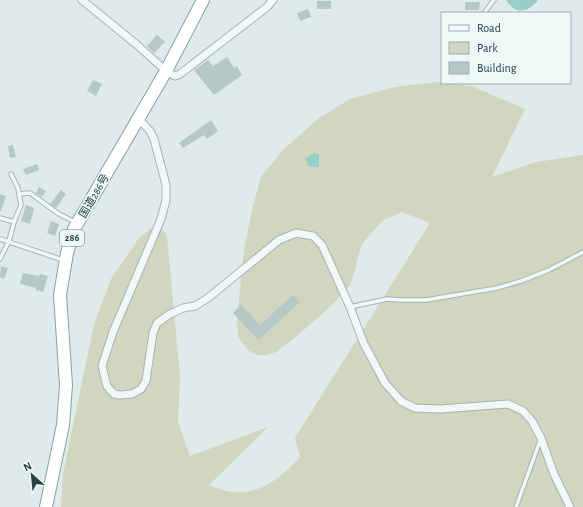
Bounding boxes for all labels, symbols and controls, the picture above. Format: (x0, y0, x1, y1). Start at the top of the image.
legend (441, 12, 571, 84)
text: Road (477, 22, 501, 34)
text: Park (477, 42, 498, 54)
text: Building (477, 62, 517, 74)
street label: 国道286号 (76, 172, 111, 220)
road number: 286 (60, 230, 84, 246)
north arrow (12, 455, 52, 495)
text: N (22, 460, 34, 473)

